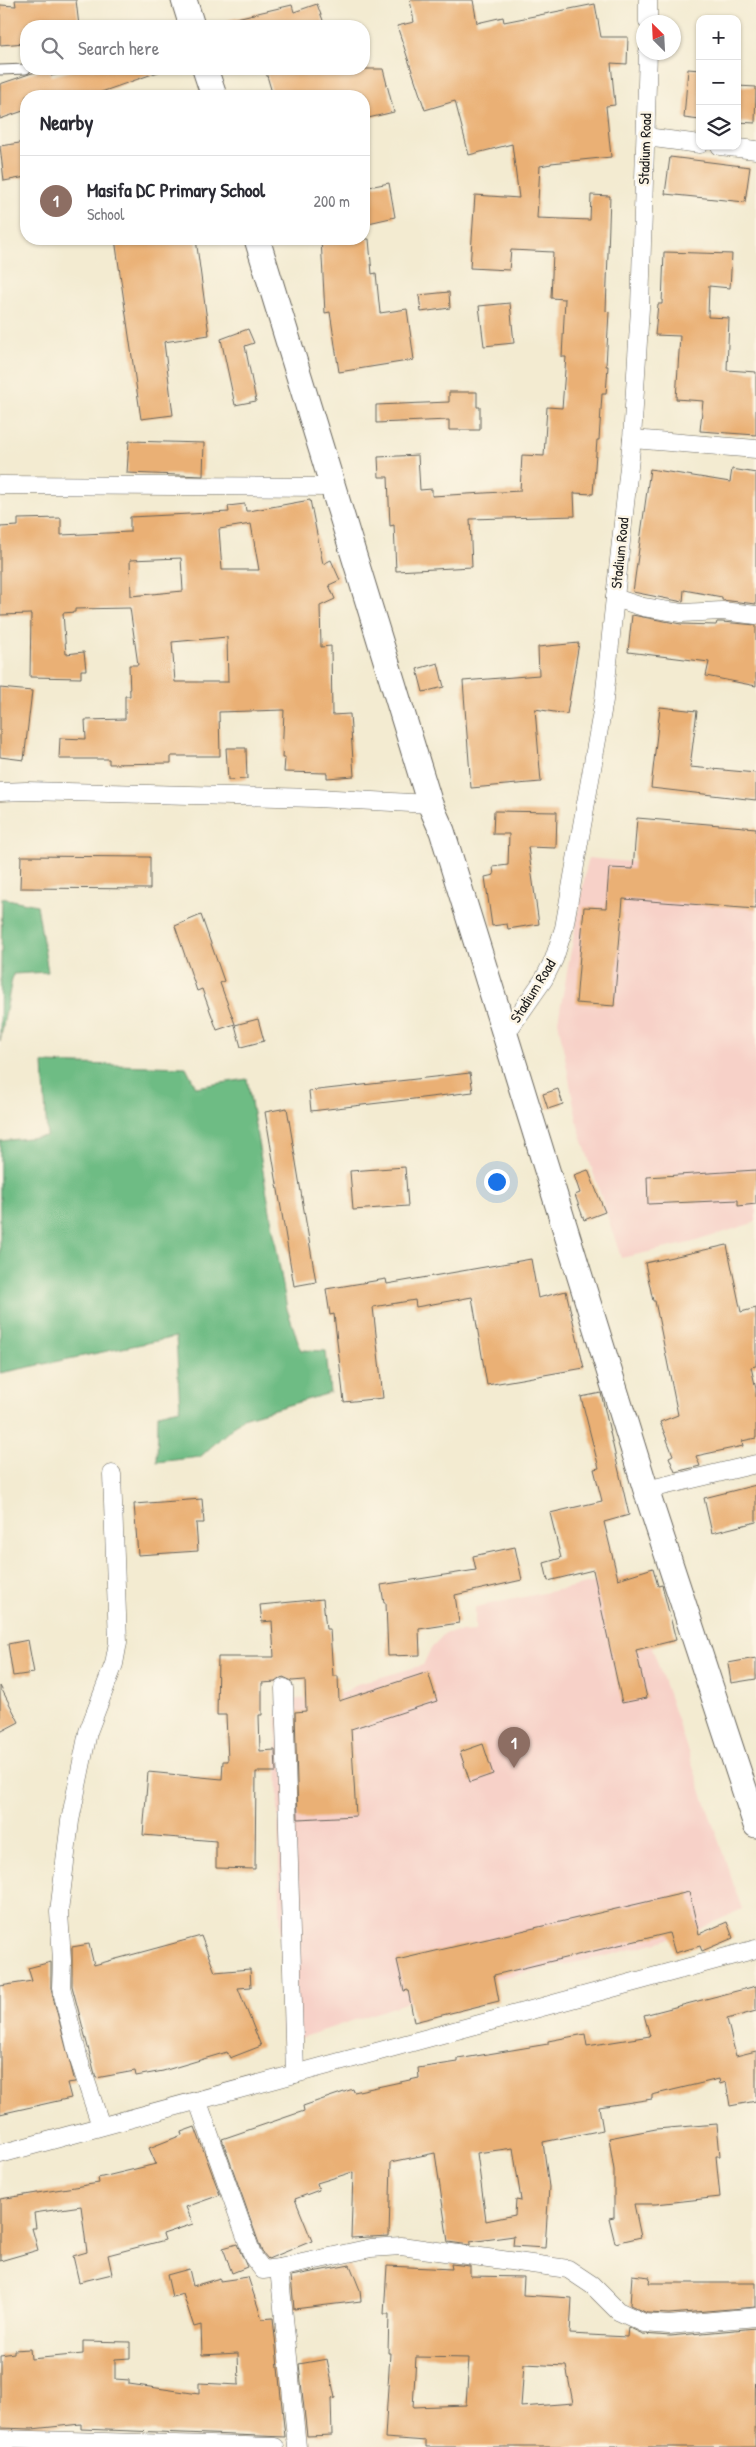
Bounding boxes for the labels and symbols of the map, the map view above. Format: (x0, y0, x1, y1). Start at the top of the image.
north arrow (636, 15, 681, 60)
street label: Stadium Road (633, 113, 656, 185)
street label: Stadium Road (605, 516, 634, 590)
street label: Stadium Road (505, 955, 560, 1027)
your location (484, 1169, 510, 1195)
pin: 1 (498, 1727, 530, 1768)

